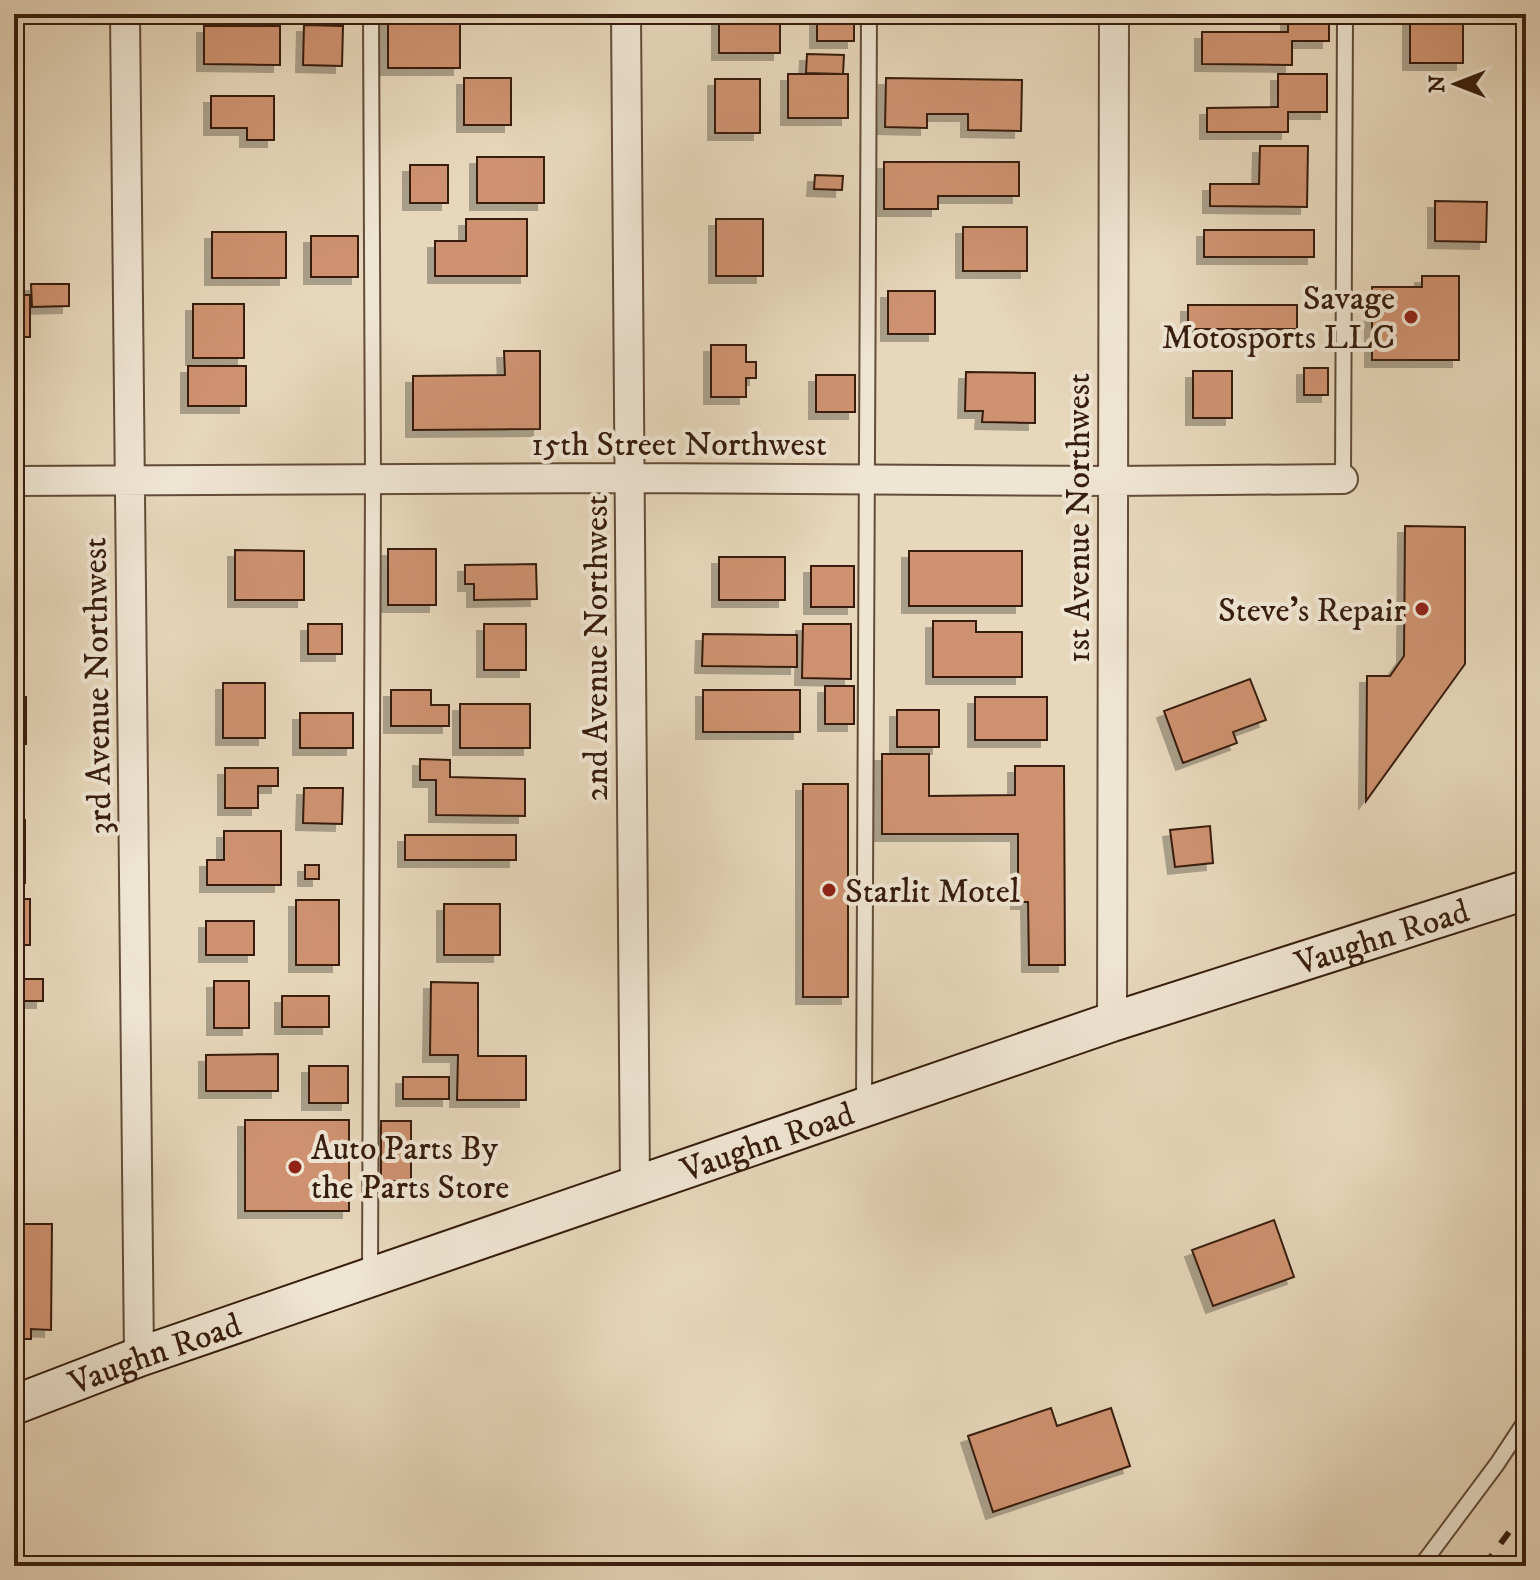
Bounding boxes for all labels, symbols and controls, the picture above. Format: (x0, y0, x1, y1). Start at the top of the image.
north arrow (1416, 44, 1496, 124)
text: N (1424, 75, 1451, 93)
place label: Savage Motosports LLC (1162, 278, 1395, 359)
marker: Savage Motosports LLC (1402, 308, 1420, 326)
street label: 1st Avenue Northwest (1058, 373, 1100, 663)
street label: 15th Street Northwest (531, 424, 827, 466)
street label: 2nd Avenue Northwest (576, 495, 618, 801)
street label: 3rd Avenue Northwest (74, 537, 122, 835)
place label: Steve's Repair (1218, 590, 1406, 632)
marker: Steve's Repair (1413, 600, 1431, 618)
place label: Starlit Motel (845, 871, 1021, 913)
marker: Starlit Motel (820, 881, 838, 899)
street label: Vaughn Road (1289, 891, 1475, 986)
street label: Vaughn Road (675, 1094, 860, 1192)
place label: Auto Parts By the Parts Store (311, 1128, 509, 1209)
marker: Auto Parts By the Parts Store (286, 1158, 304, 1176)
street label: Vaughn Road (62, 1304, 247, 1405)

